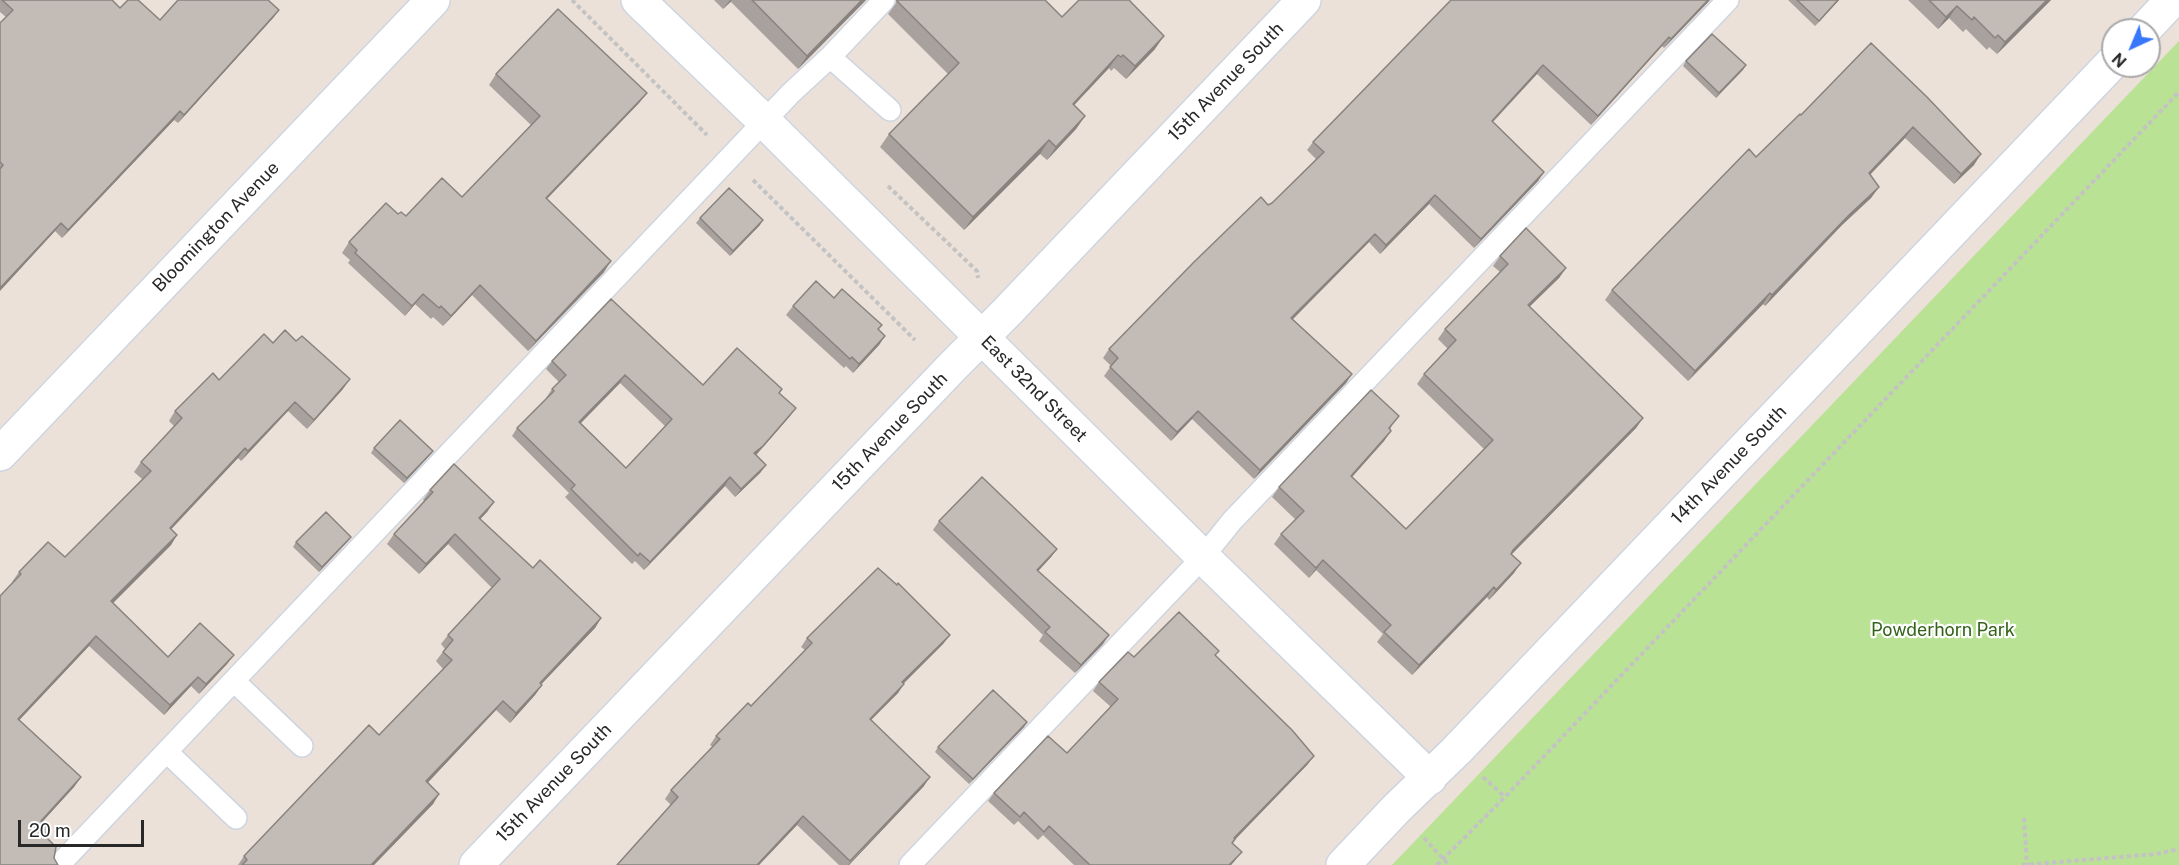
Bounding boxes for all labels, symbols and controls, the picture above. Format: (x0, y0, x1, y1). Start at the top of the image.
street label: 15th Avenue South (1164, 18, 1288, 146)
north arrow (2101, 18, 2161, 78)
text: N (2108, 49, 2131, 71)
street label: Bloomington Avenue (148, 157, 284, 297)
street label: East 32nd Street (976, 331, 1092, 447)
street label: 15th Avenue South (828, 368, 952, 496)
street label: 14th Avenue South (1667, 401, 1791, 529)
park label: Powderhorn Park (1871, 619, 2015, 641)
street label: 15th Avenue South (492, 719, 616, 847)
scale bar (21, 808, 147, 846)
text: 20 m (29, 820, 71, 841)

